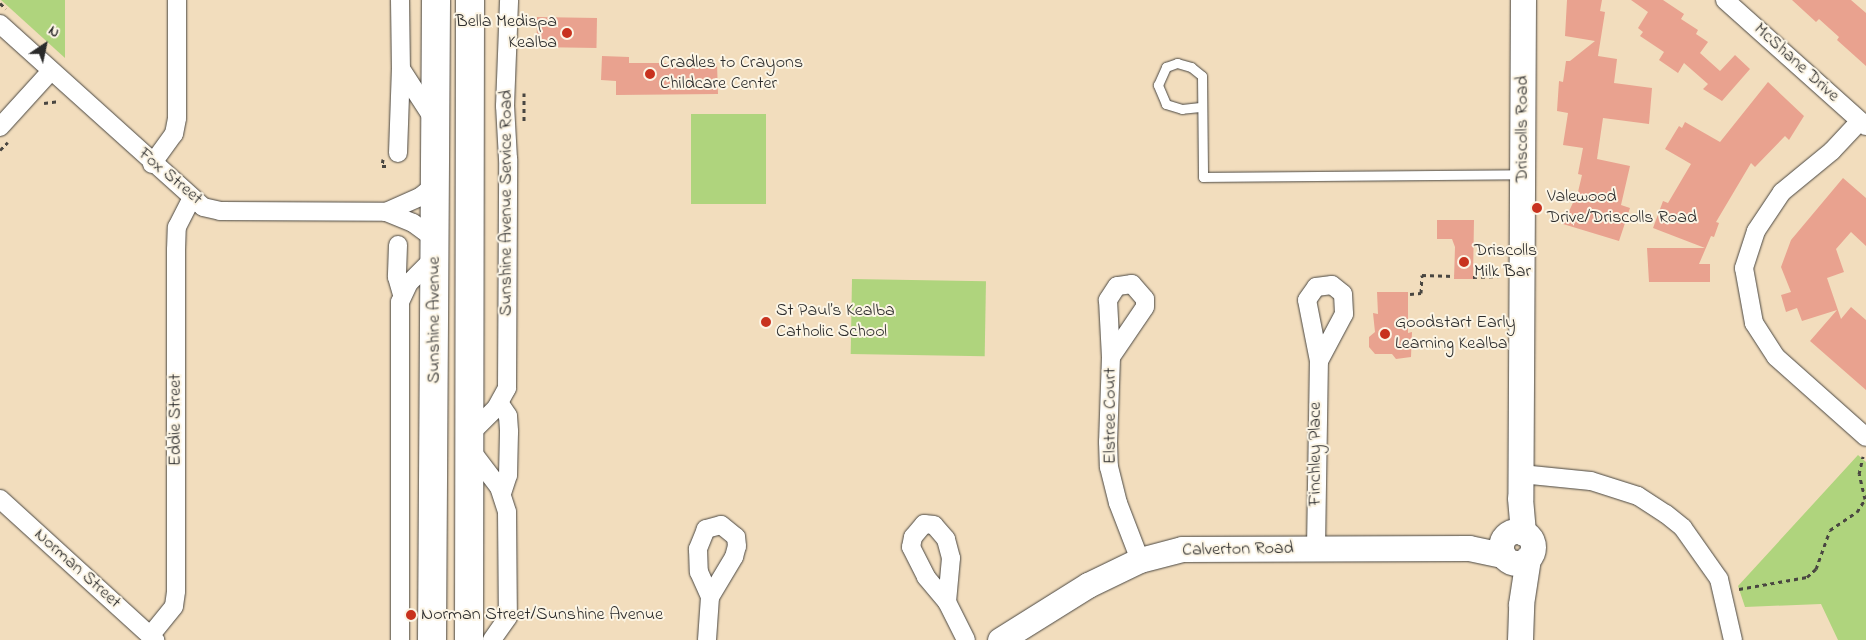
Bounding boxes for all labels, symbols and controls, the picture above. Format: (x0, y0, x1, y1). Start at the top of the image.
place label: Bella Medispa Kealba (456, 12, 557, 54)
street label: McShane Drive (1749, 19, 1843, 107)
north arrow (20, 20, 70, 70)
text: N (44, 21, 63, 43)
marker: Bella Medispa Kealba (561, 27, 573, 39)
place label: Cradles to Crayons Childcare Center (660, 53, 803, 96)
marker: Cradles to Crayons Childcare Center (644, 68, 656, 80)
street label: Driscolls Road (1512, 76, 1534, 182)
street label: Sunshine Avenue Service Road (496, 90, 518, 316)
street label: Fox Street (133, 144, 207, 210)
place label: Valewood Drive/Driscolls Road (1547, 187, 1697, 230)
marker: Valewood Drive/Driscolls Road (1531, 202, 1543, 214)
place label: Driscolls Milk Bar (1474, 241, 1537, 284)
marker: Driscolls Milk Bar (1458, 256, 1470, 268)
street label: Sunshine Avenue (424, 257, 446, 383)
place label: St Paul’s Kealba Catholic School (776, 301, 895, 344)
place label: Goodstart Early Learning Kealba (1395, 313, 1515, 356)
marker: St Paul’s Kealba Catholic School (760, 316, 772, 328)
marker: Goodstart Early Learning Kealba (1379, 328, 1391, 340)
street label: Elstree Court (1100, 368, 1122, 464)
street label: Eddie Street (165, 374, 187, 466)
street label: Finchley Place (1305, 402, 1327, 506)
street label: Norman Street (29, 524, 125, 614)
street label: Calverton Road (1182, 538, 1294, 562)
place label: Norman Street/Sunshine Avenue (421, 604, 663, 626)
marker: Norman Street/Sunshine Avenue (405, 609, 417, 621)

